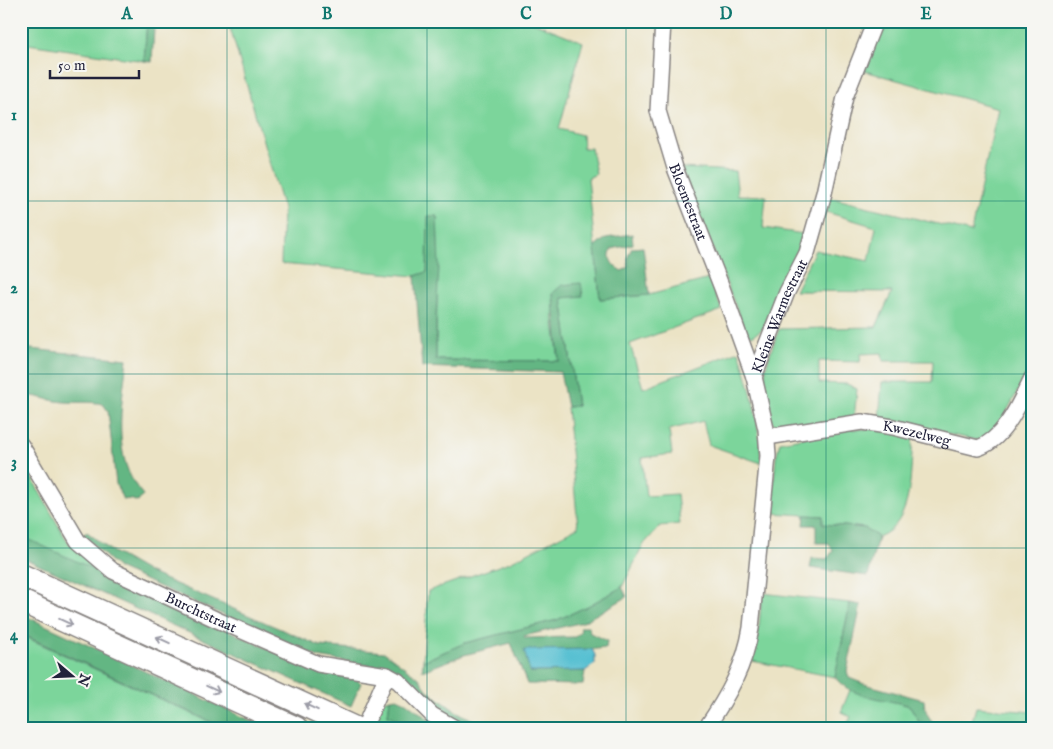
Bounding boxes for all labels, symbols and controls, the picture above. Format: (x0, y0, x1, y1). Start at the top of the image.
text: A (121, 5, 134, 25)
text: B (322, 5, 333, 25)
text: C (520, 5, 532, 25)
text: D (720, 5, 733, 25)
text: E (920, 5, 932, 25)
scale bar (50, 48, 139, 80)
text: 50 m (58, 56, 86, 75)
text: 1 (11, 106, 17, 126)
street label: Bloemestraat (664, 161, 712, 243)
street label: Kleine Warmestraat (747, 256, 812, 376)
text: 2 (10, 279, 18, 299)
street label: Kwezelweg (881, 416, 954, 451)
text: 3 (11, 453, 17, 473)
street label: Burchtstraat (162, 588, 240, 637)
one-way arrow (58, 617, 73, 627)
text: 4 (10, 626, 19, 646)
one-way arrow (156, 634, 171, 644)
north arrow (48, 652, 98, 702)
text: N (73, 670, 94, 689)
one-way arrow (205, 685, 220, 695)
one-way arrow (304, 702, 319, 712)

